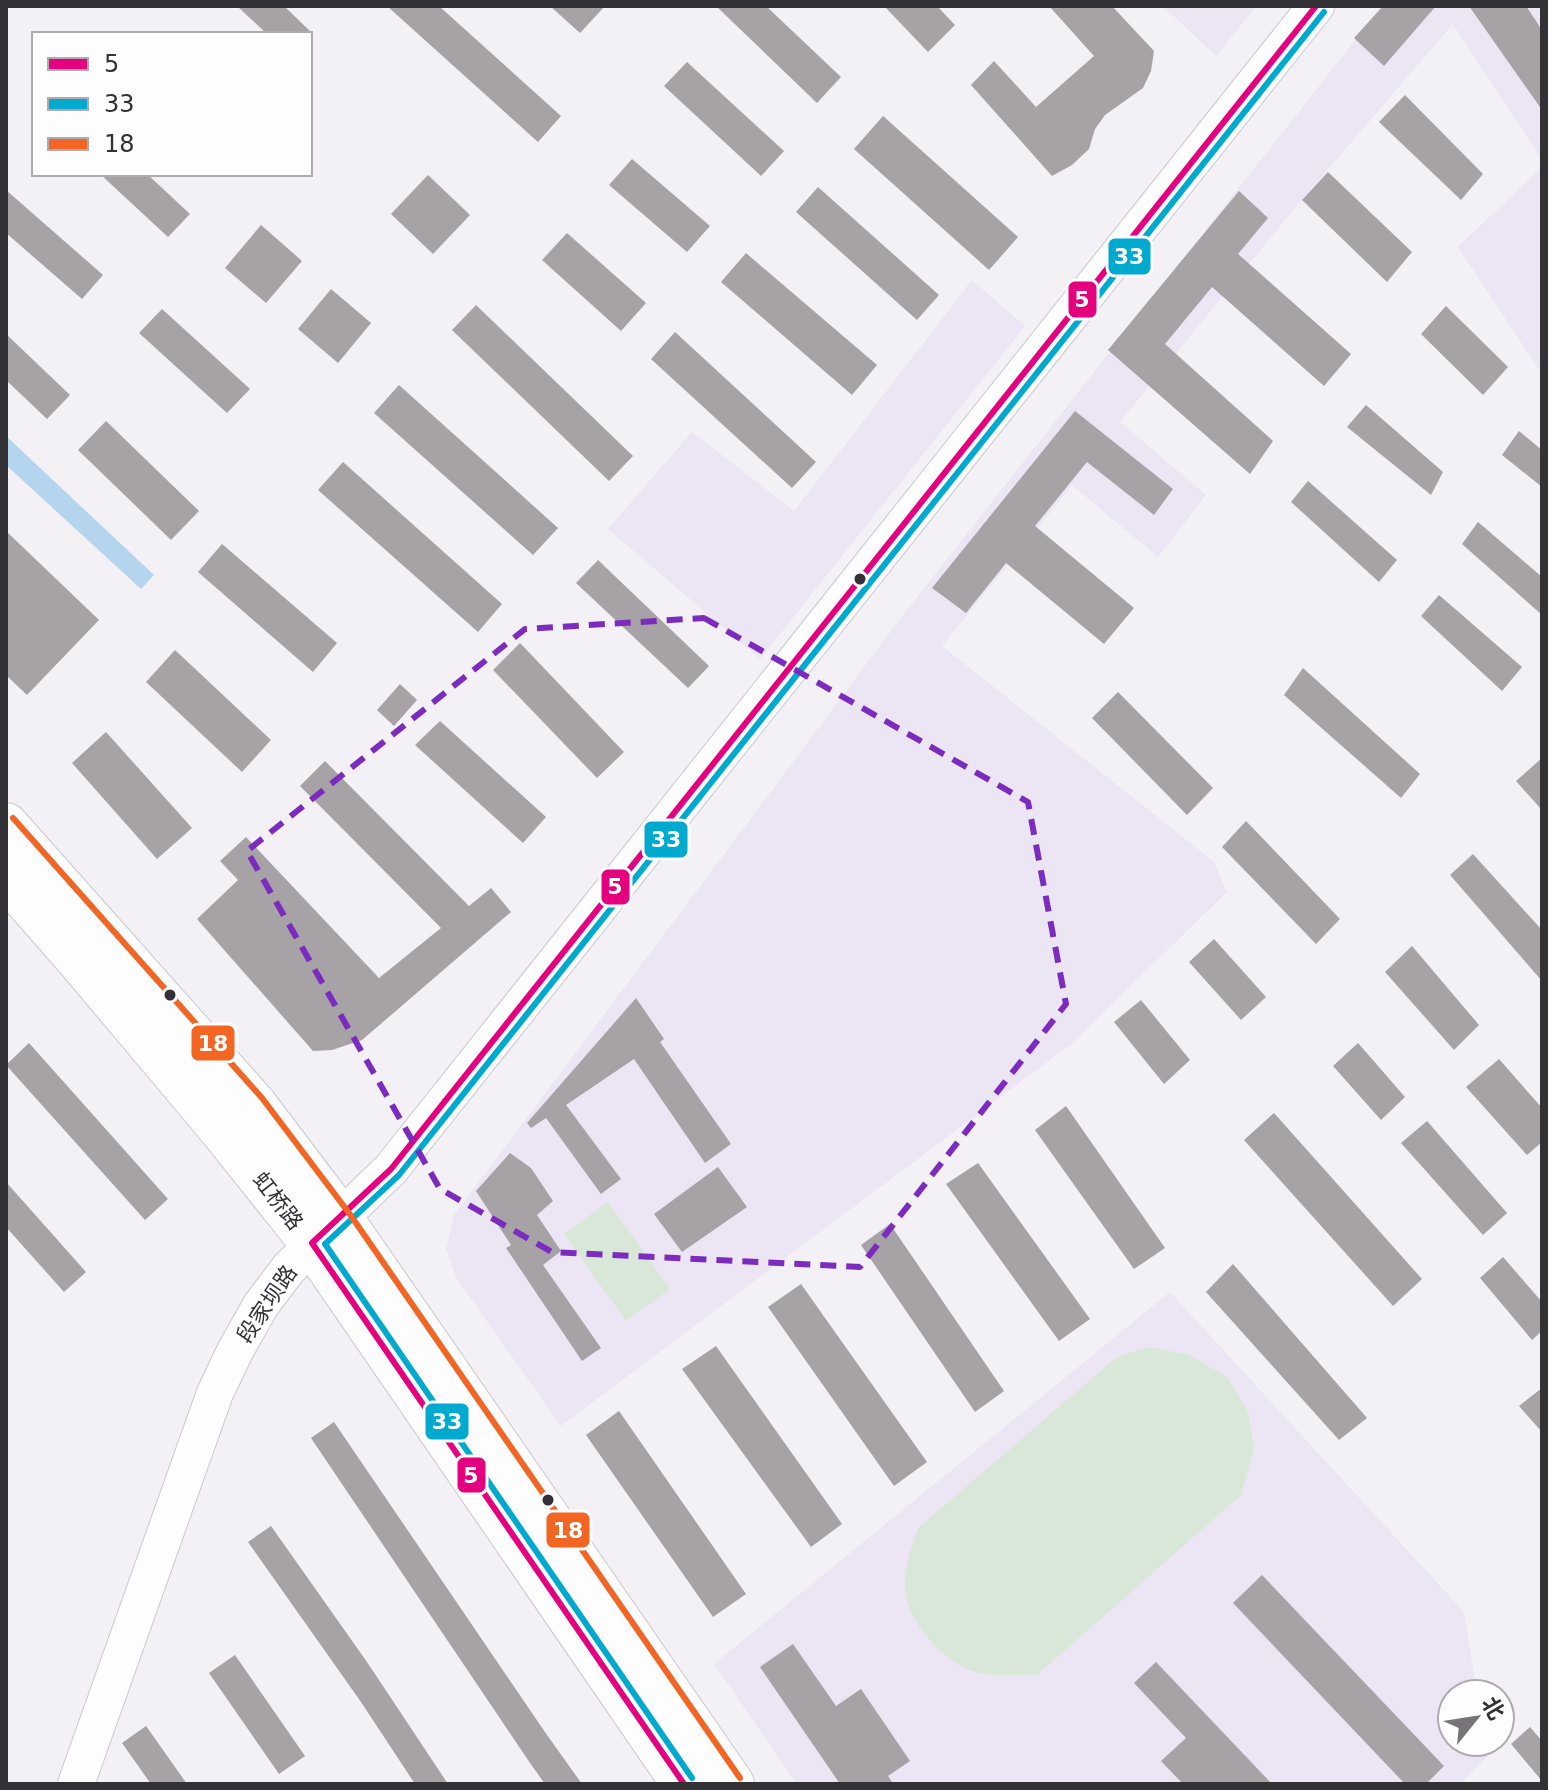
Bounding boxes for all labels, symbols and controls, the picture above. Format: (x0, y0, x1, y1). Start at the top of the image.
legend (32, 32, 312, 176)
text: 5 (104, 50, 119, 78)
text: 33 (104, 90, 135, 118)
text: 18 (104, 130, 135, 158)
line badge: 33 (1107, 237, 1152, 276)
text: 33 (1114, 244, 1144, 269)
line badge: 5 (1067, 280, 1098, 319)
text: 5 (1074, 287, 1090, 312)
unlabelled marker (852, 571, 868, 587)
line badge: 33 (643, 820, 689, 859)
text: 33 (651, 827, 681, 852)
line badge: 5 (600, 868, 631, 906)
text: 5 (607, 874, 623, 899)
unlabelled marker (162, 987, 178, 1003)
line badge: 18 (190, 1024, 236, 1062)
text: 18 (198, 1031, 228, 1056)
street label: 虹桥路 (248, 1167, 308, 1235)
street label: 段家坝路 (232, 1261, 302, 1347)
line badge: 33 (424, 1402, 470, 1441)
text: 33 (432, 1409, 462, 1434)
line badge: 5 (456, 1456, 487, 1494)
text: 5 (463, 1463, 479, 1488)
unlabelled marker (540, 1492, 556, 1508)
line badge: 18 (545, 1511, 591, 1549)
text: 18 (553, 1518, 583, 1543)
north arrow (1436, 1678, 1516, 1758)
text: 北 (1477, 1692, 1509, 1724)

